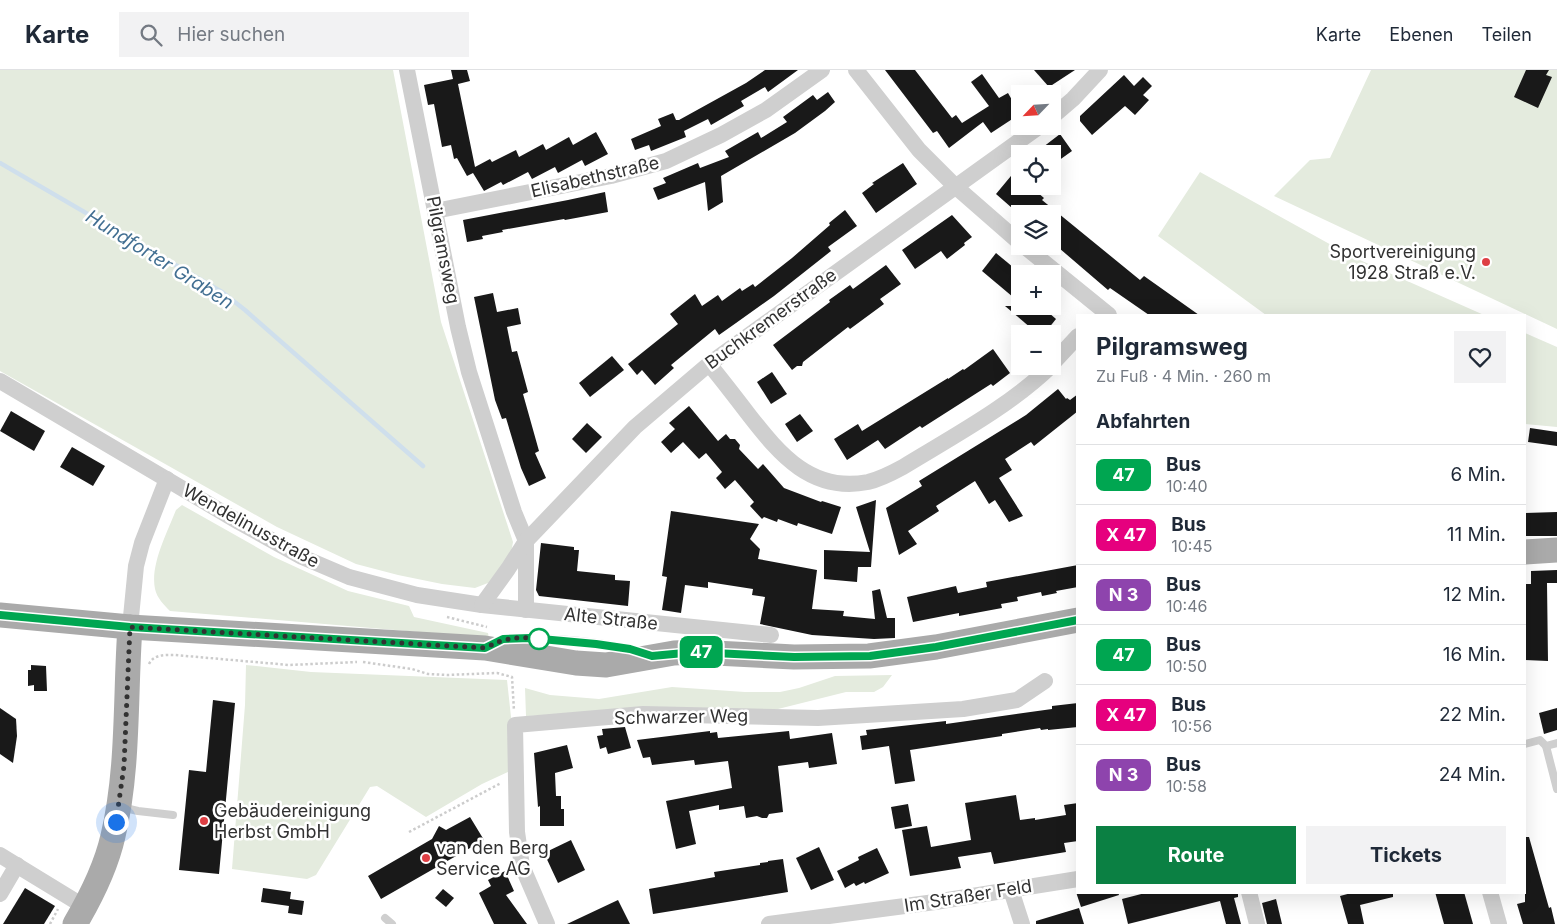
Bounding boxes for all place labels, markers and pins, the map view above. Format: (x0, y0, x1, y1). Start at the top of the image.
place label: Sportvereinigung 1928 Straß e.V. (1329, 241, 1476, 283)
marker: Sportvereinigung 1928 Straß e.V. (1480, 256, 1492, 268)
unlabelled marker (528, 628, 550, 650)
place label: Gebäudereinigung Herbst GmbH (214, 800, 371, 842)
marker: Gebäudereinigung Herbst GmbH (198, 815, 210, 827)
place label: van den Berg Service AG (436, 837, 549, 879)
marker: van den Berg Service AG (420, 852, 432, 864)

